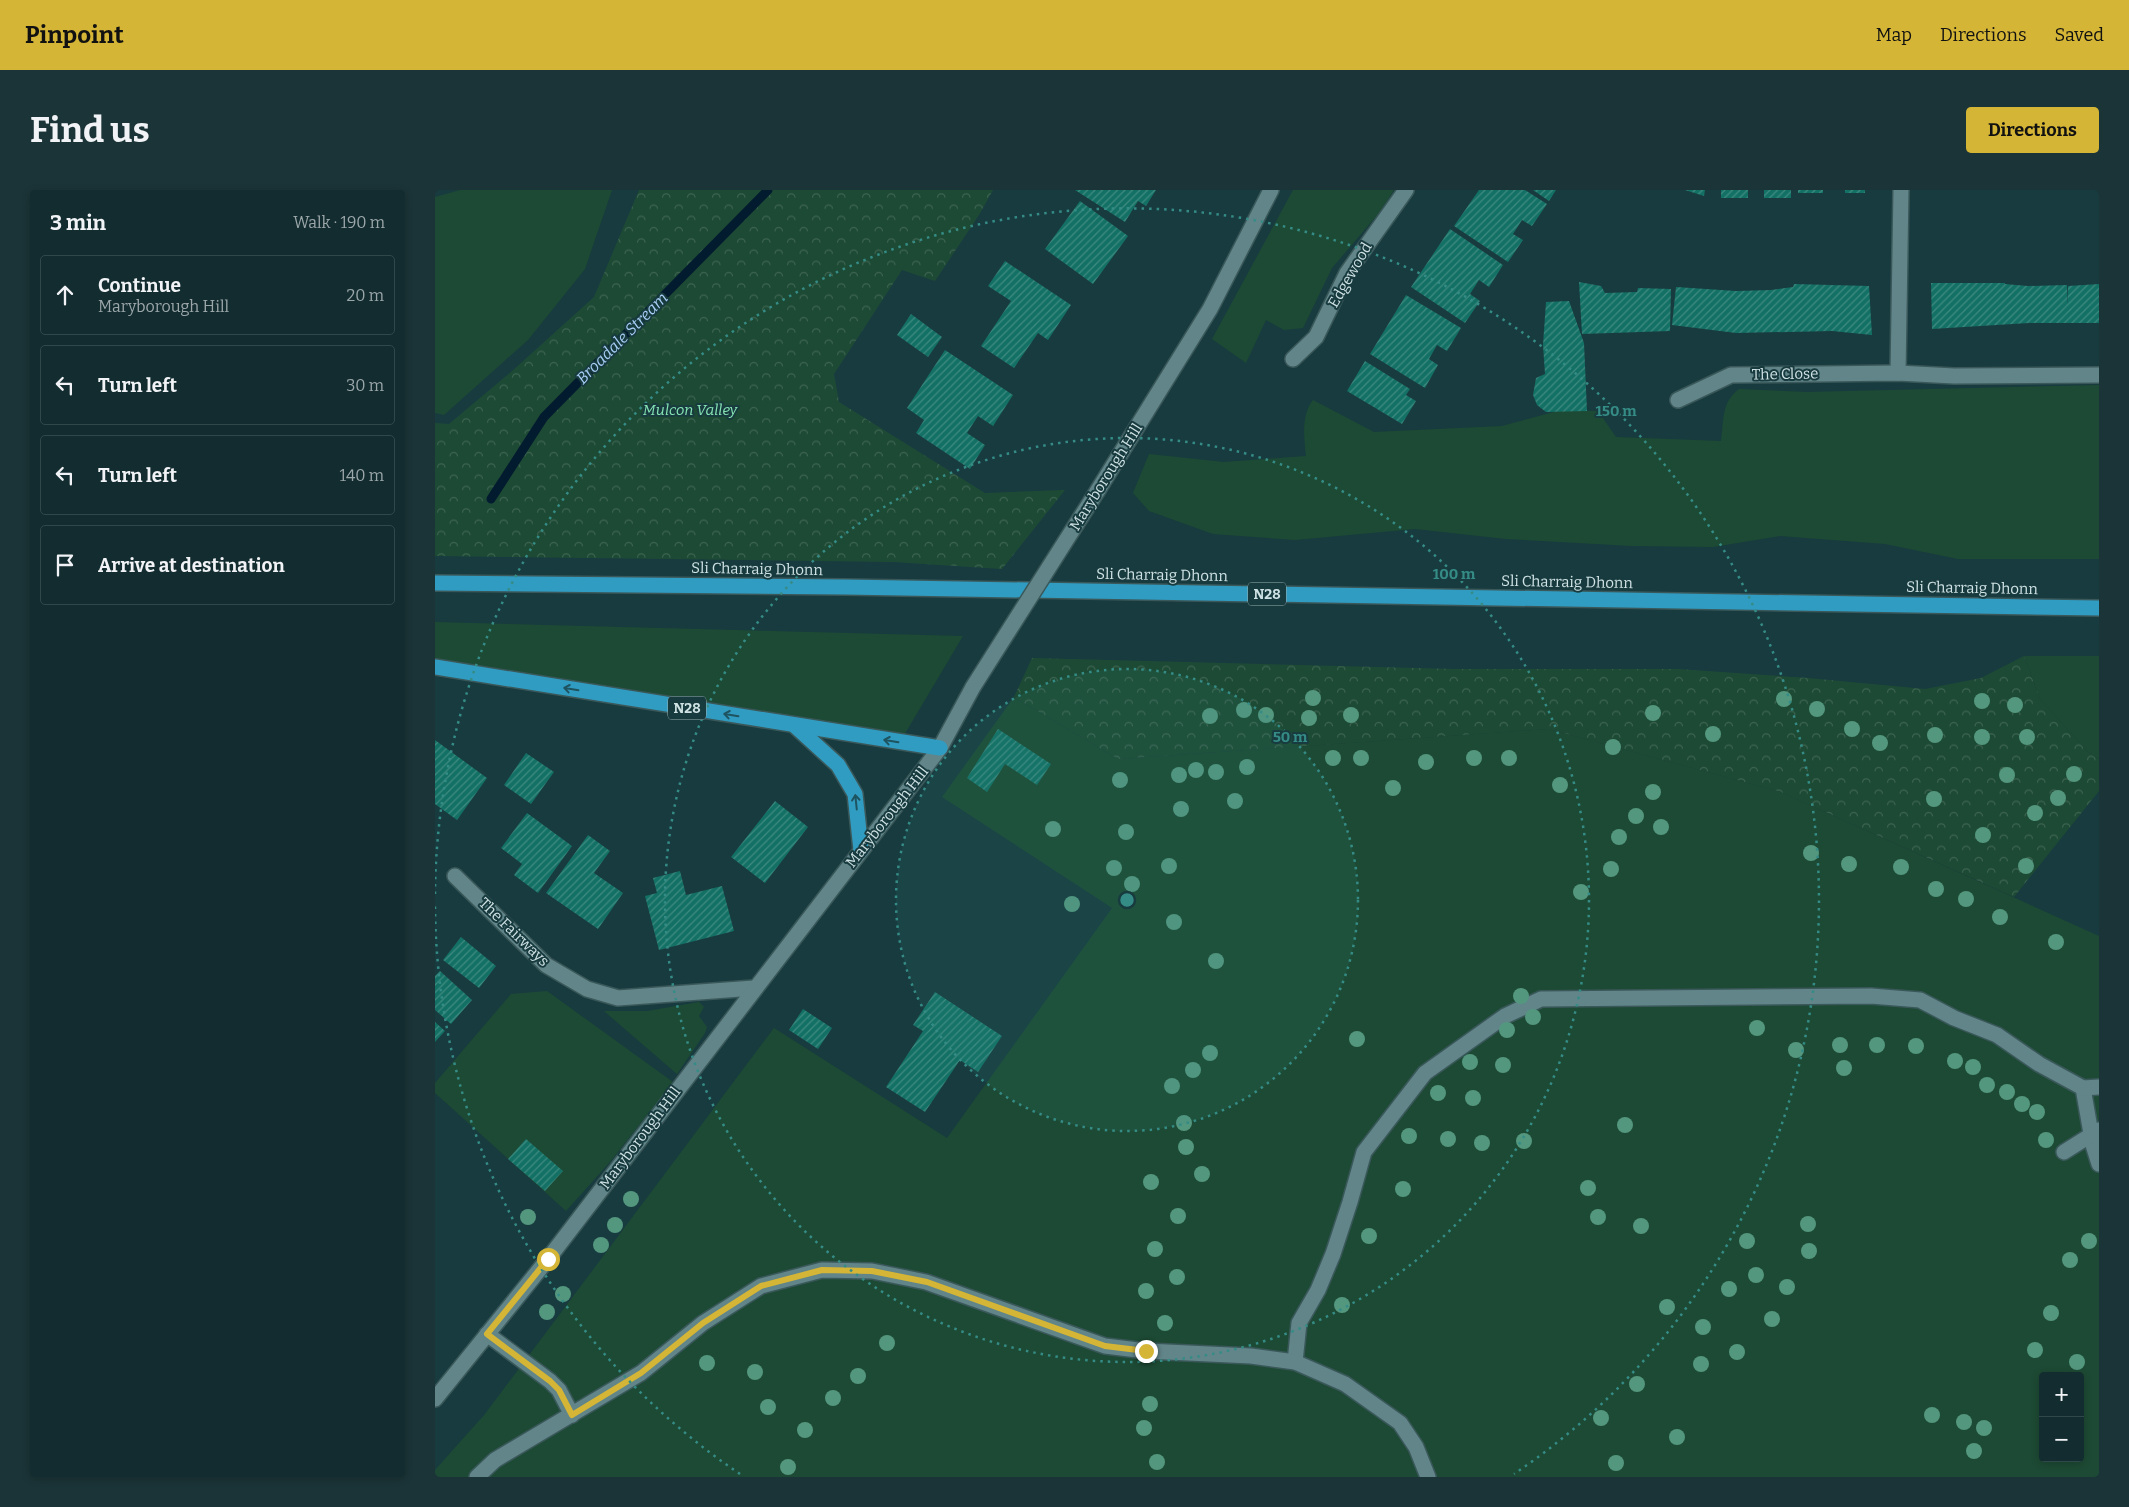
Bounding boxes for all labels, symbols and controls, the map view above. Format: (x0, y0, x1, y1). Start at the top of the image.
text: Pinpoint (25, 21, 124, 49)
text: Map (1876, 24, 1912, 46)
text: Directions (1940, 24, 2027, 46)
text: Saved (2055, 24, 2104, 46)
button: Directions (1966, 107, 2099, 153)
text: Find us (30, 109, 150, 151)
text: 3 min (50, 210, 106, 236)
text: Walk · 190 m (293, 213, 385, 232)
street label: Edgewood (1324, 239, 1376, 311)
text: Continue (98, 274, 181, 297)
icon: ahead (51, 281, 79, 309)
text: 20 m (347, 286, 384, 305)
water label: Broadale Stream (572, 288, 672, 388)
text: Maryborough Hill (98, 297, 229, 316)
street label: The Close (1751, 364, 1819, 384)
icon: left (51, 371, 79, 399)
text: Turn left (98, 374, 177, 397)
text: 30 m (346, 376, 384, 395)
park label: Mulcon Valley (643, 401, 739, 419)
text: 150 m (1595, 402, 1637, 420)
street label: Maryborough Hill (1066, 420, 1146, 534)
icon: left (51, 461, 79, 489)
text: Turn left (98, 464, 177, 487)
text: 140 m (339, 466, 384, 485)
icon: arrive (51, 551, 79, 579)
text: Arrive at destination (98, 554, 285, 577)
street label: Sli Charraig Dhonn (691, 559, 824, 579)
street label: Sli Charraig Dhonn (1096, 565, 1229, 585)
text: 100 m (1433, 565, 1476, 583)
street label: Sli Charraig Dhonn (1501, 572, 1634, 592)
street label: Sli Charraig Dhonn (1906, 578, 2039, 598)
road number: N28 (1248, 582, 1286, 606)
one-way arrow (563, 684, 579, 694)
road number: N28 (668, 696, 706, 720)
one-way arrow (723, 710, 739, 720)
text: 50 m (1273, 728, 1308, 746)
one-way arrow (884, 735, 900, 745)
street label: Maryborough Hill (842, 763, 932, 871)
one-way arrow (851, 794, 861, 810)
centre of rings (1118, 891, 1136, 909)
street label: The Fairways (475, 894, 553, 970)
street label: Maryborough Hill (596, 1083, 684, 1193)
route start (537, 1248, 560, 1271)
route end (1135, 1340, 1158, 1363)
map controls (2039, 1372, 2084, 1462)
button: + (2039, 1372, 2084, 1417)
button: − (2039, 1417, 2084, 1462)

